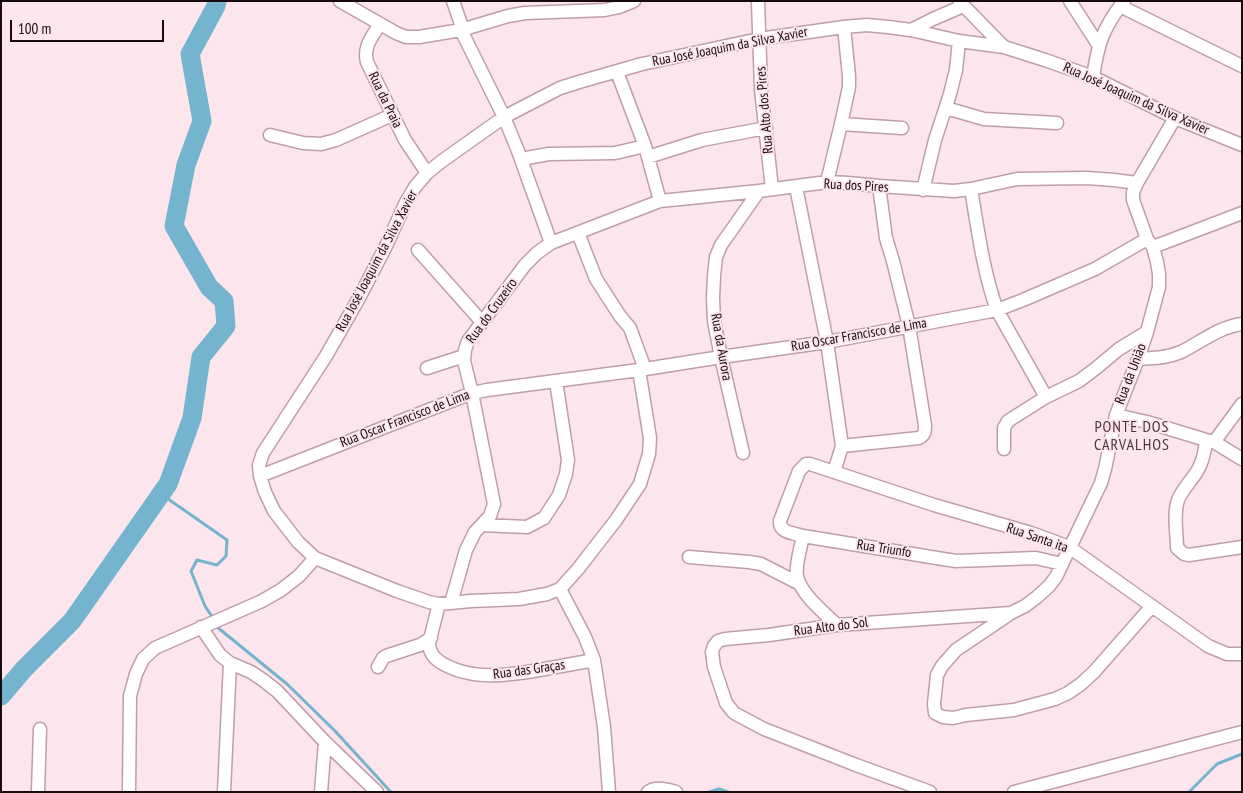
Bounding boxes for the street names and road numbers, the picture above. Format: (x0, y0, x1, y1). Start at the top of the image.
street label: Rua José Joaquim da Silva Xavier (651, 24, 809, 70)
street label: Rua José Joaquim da Silva Xavier (1060, 59, 1212, 139)
street label: Rua Alto dos Pires (753, 66, 777, 154)
street label: Rua da Praia (364, 69, 406, 131)
street label: Rua dos Pires (823, 176, 889, 196)
street label: Rua José Joaquim da Silva Xavier (333, 187, 421, 335)
street label: Rua do Cruzeiro (463, 275, 521, 347)
street label: Rua da Aurora (707, 312, 735, 382)
street label: Rua Oscar Francisco de Lima (790, 315, 928, 355)
street label: Rua da União (1112, 341, 1150, 407)
street label: Rua Oscar Francisco de Lima (338, 387, 472, 451)
street label: Rua Santa ita (1004, 520, 1070, 556)
street label: Rua Triunfo (855, 536, 913, 562)
street label: Rua Alto do Sol (793, 614, 869, 640)
street label: Rua das Graças (492, 657, 566, 683)

